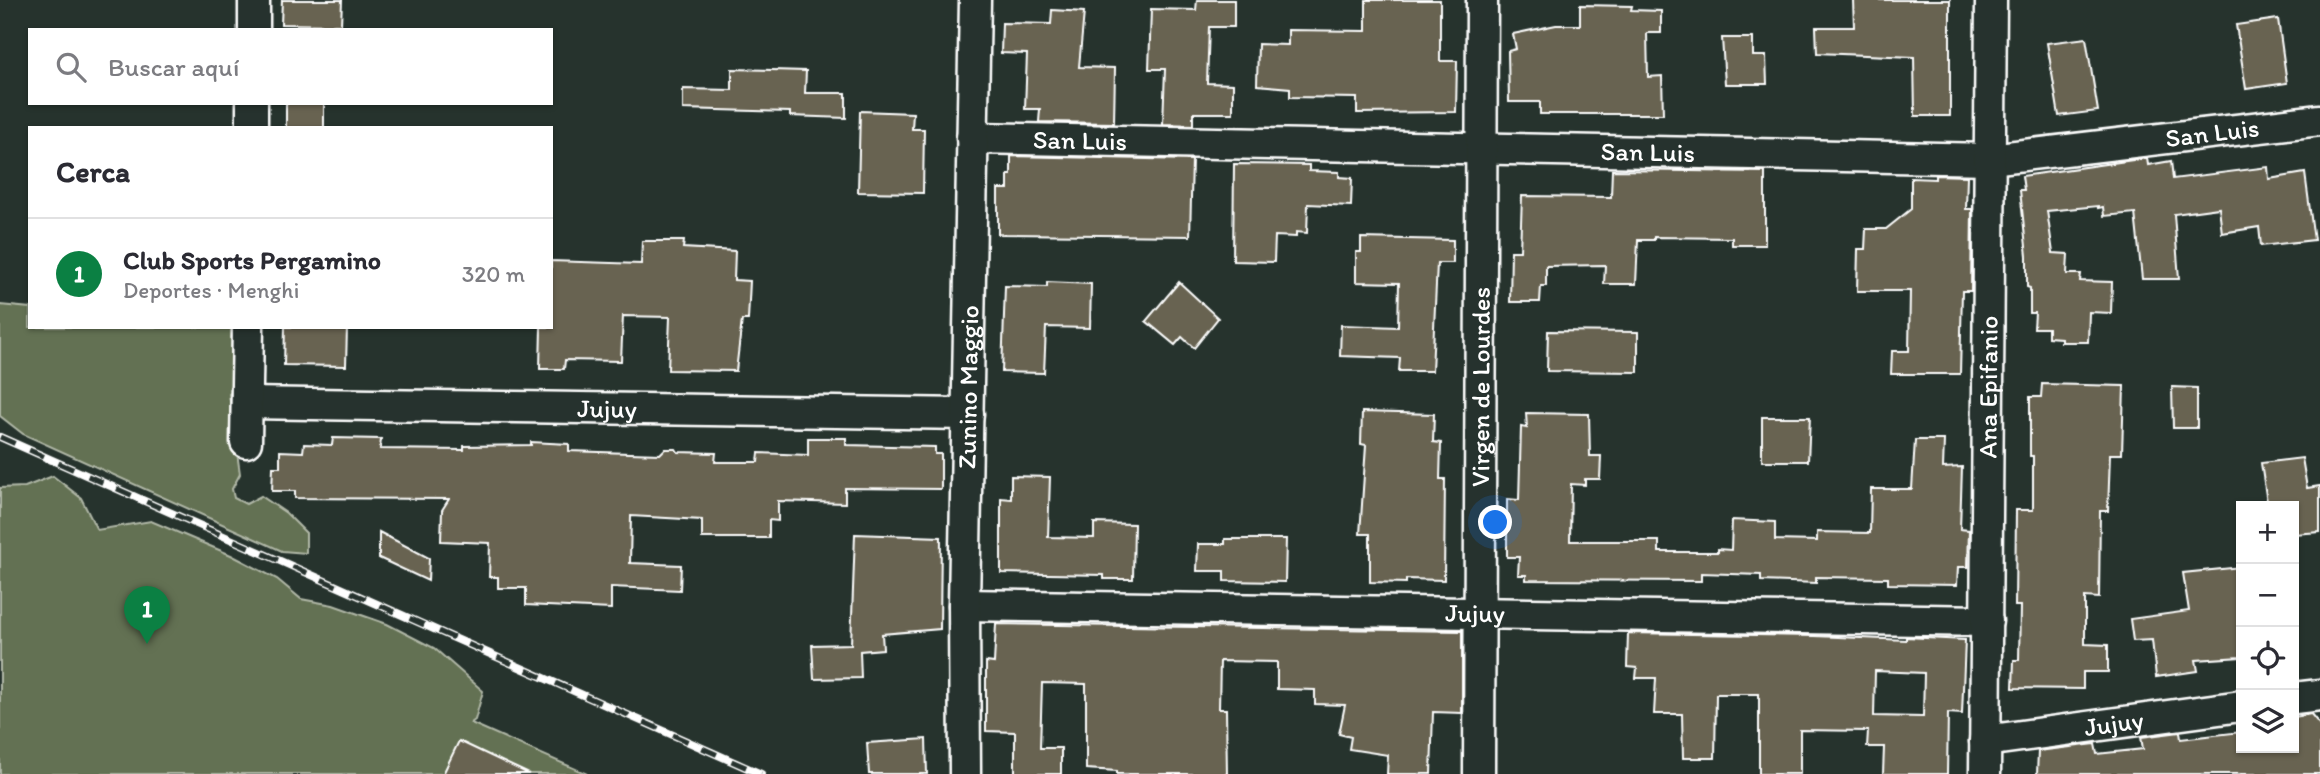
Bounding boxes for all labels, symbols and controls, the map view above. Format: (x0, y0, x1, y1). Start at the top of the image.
search box (28, 28, 553, 105)
icon: search (52, 48, 90, 86)
text: Buscar aquí (108, 51, 239, 83)
street label: San Luis (2164, 111, 2261, 154)
street label: San Luis (1033, 123, 1127, 157)
street label: San Luis (1600, 135, 1695, 169)
text: Cerca (56, 153, 130, 190)
text: Club Sports Pergamino (123, 244, 381, 276)
text: 1 (74, 260, 84, 288)
text: 320 m (462, 260, 525, 288)
text: Deportes · Menghi (123, 276, 299, 304)
street label: Virgen de Lourdes (1464, 287, 1497, 487)
street label: Zunino Maggio (950, 305, 985, 469)
street label: Ana Epifanio (1971, 316, 2005, 459)
street label: Jujuy (577, 392, 637, 425)
map controls (2236, 501, 2299, 753)
button: + (2236, 501, 2299, 564)
your location (1478, 505, 1512, 539)
button: − (2236, 564, 2299, 627)
pin: 1 (124, 586, 170, 644)
street label: Jujuy (1445, 597, 1505, 629)
button: locate (2236, 627, 2299, 690)
button: layers (2236, 690, 2299, 753)
street label: Jujuy (2082, 703, 2146, 743)

